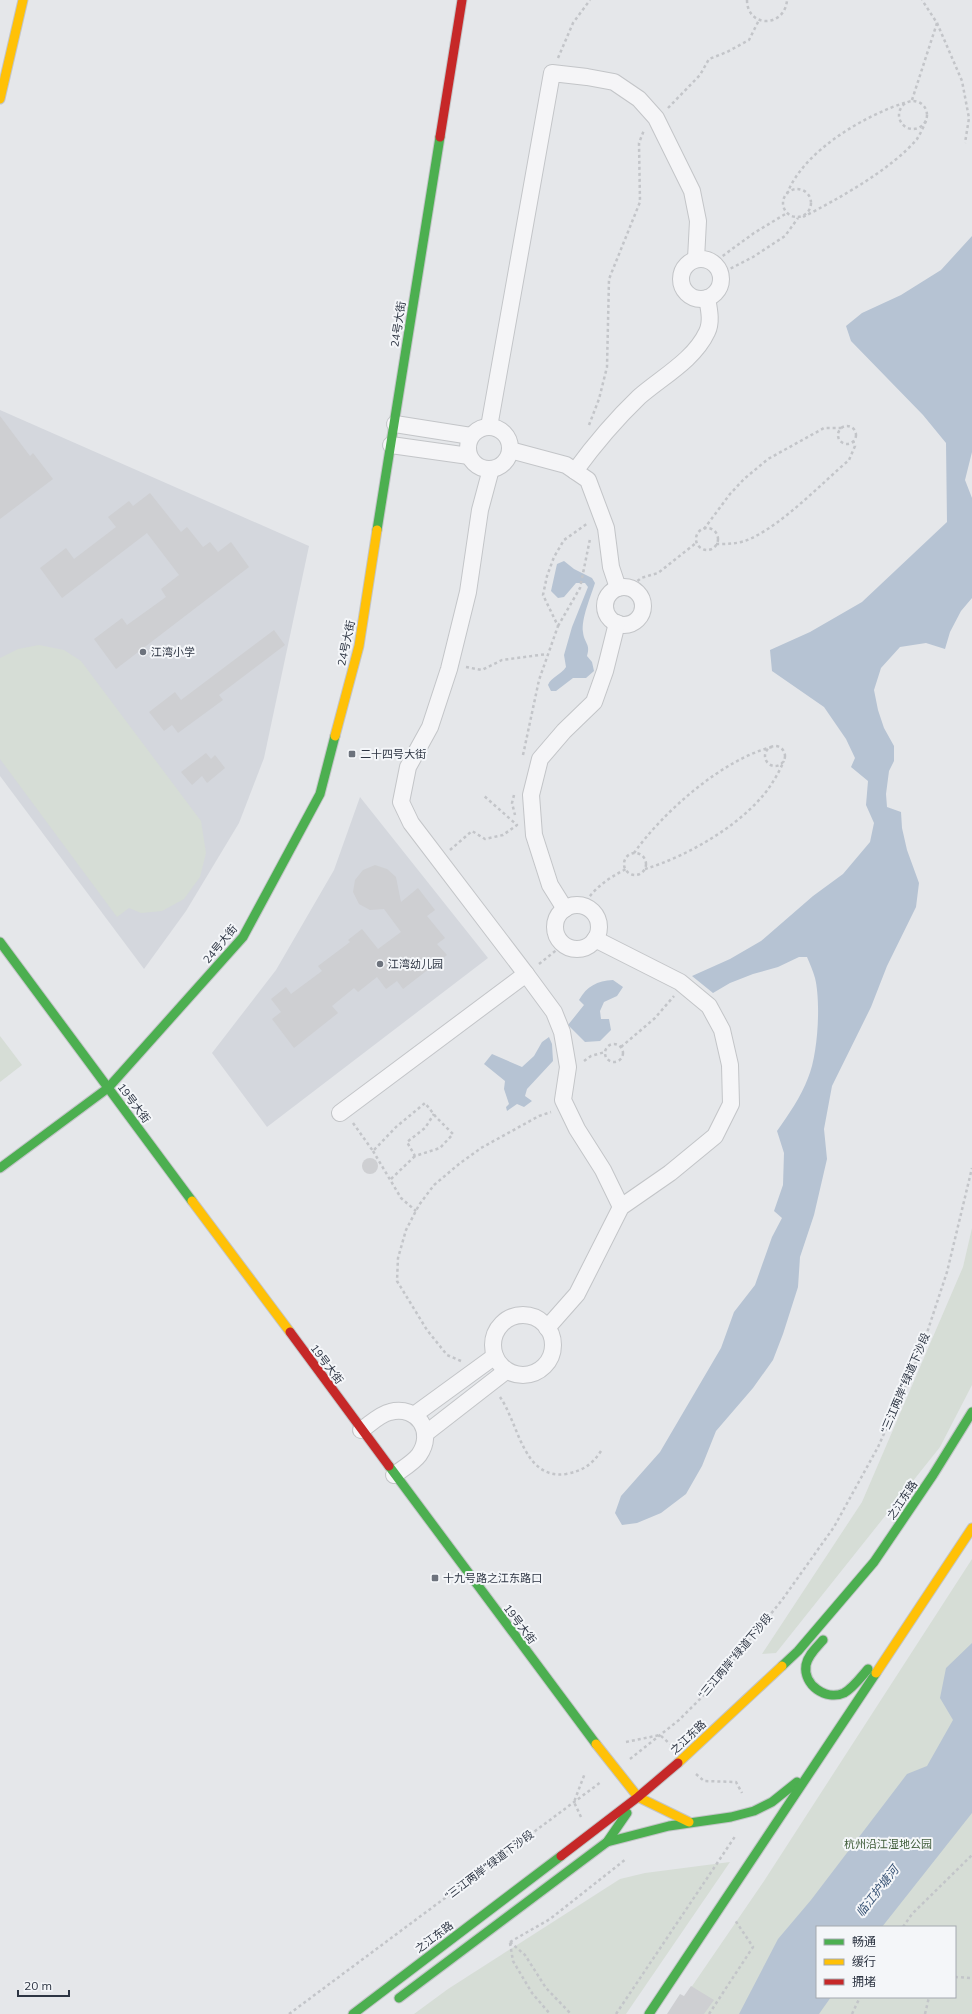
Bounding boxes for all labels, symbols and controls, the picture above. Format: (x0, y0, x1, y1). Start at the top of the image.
street label: 24号大街 (387, 300, 409, 348)
street label: 24号大街 (334, 619, 358, 667)
place label: 江湾小学 (151, 645, 195, 659)
marker: 江湾小学 (138, 647, 148, 657)
place label: 二十四号大街 (360, 747, 426, 761)
marker: 二十四号大街 (347, 749, 357, 759)
street label: 24号大街 (200, 922, 240, 966)
place label: 江湾幼儿园 (388, 957, 443, 971)
marker: 江湾幼儿园 (375, 959, 385, 969)
street label: 19号大街 (115, 1080, 153, 1126)
street label: “三江两岸”绿道下沙段 (878, 1331, 932, 1435)
street label: 19号大街 (308, 1341, 346, 1387)
street label: 之江东路 (884, 1478, 920, 1522)
place label: 十九号路之江东路口 (443, 1571, 542, 1585)
marker: 十九号路之江东路口 (430, 1573, 440, 1583)
street label: 19号大街 (501, 1601, 539, 1647)
street label: “三江两岸”绿道下沙段 (695, 1610, 775, 1702)
street label: 之江东路 (667, 1717, 709, 1757)
street label: “三江两岸”绿道下沙段 (442, 1827, 536, 1903)
park label: 杭州沿江湿地公园 (844, 1837, 932, 1851)
water label: 临江护塘河 (853, 1861, 903, 1919)
street label: 之江东路 (412, 1918, 456, 1956)
legend (816, 1926, 956, 1998)
text: 畅通 (852, 1934, 876, 1949)
text: 缓行 (852, 1954, 876, 1969)
scale bar (18, 1972, 69, 1998)
text: 拥堵 (852, 1974, 876, 1989)
text: 20 m (24, 1978, 52, 1993)

